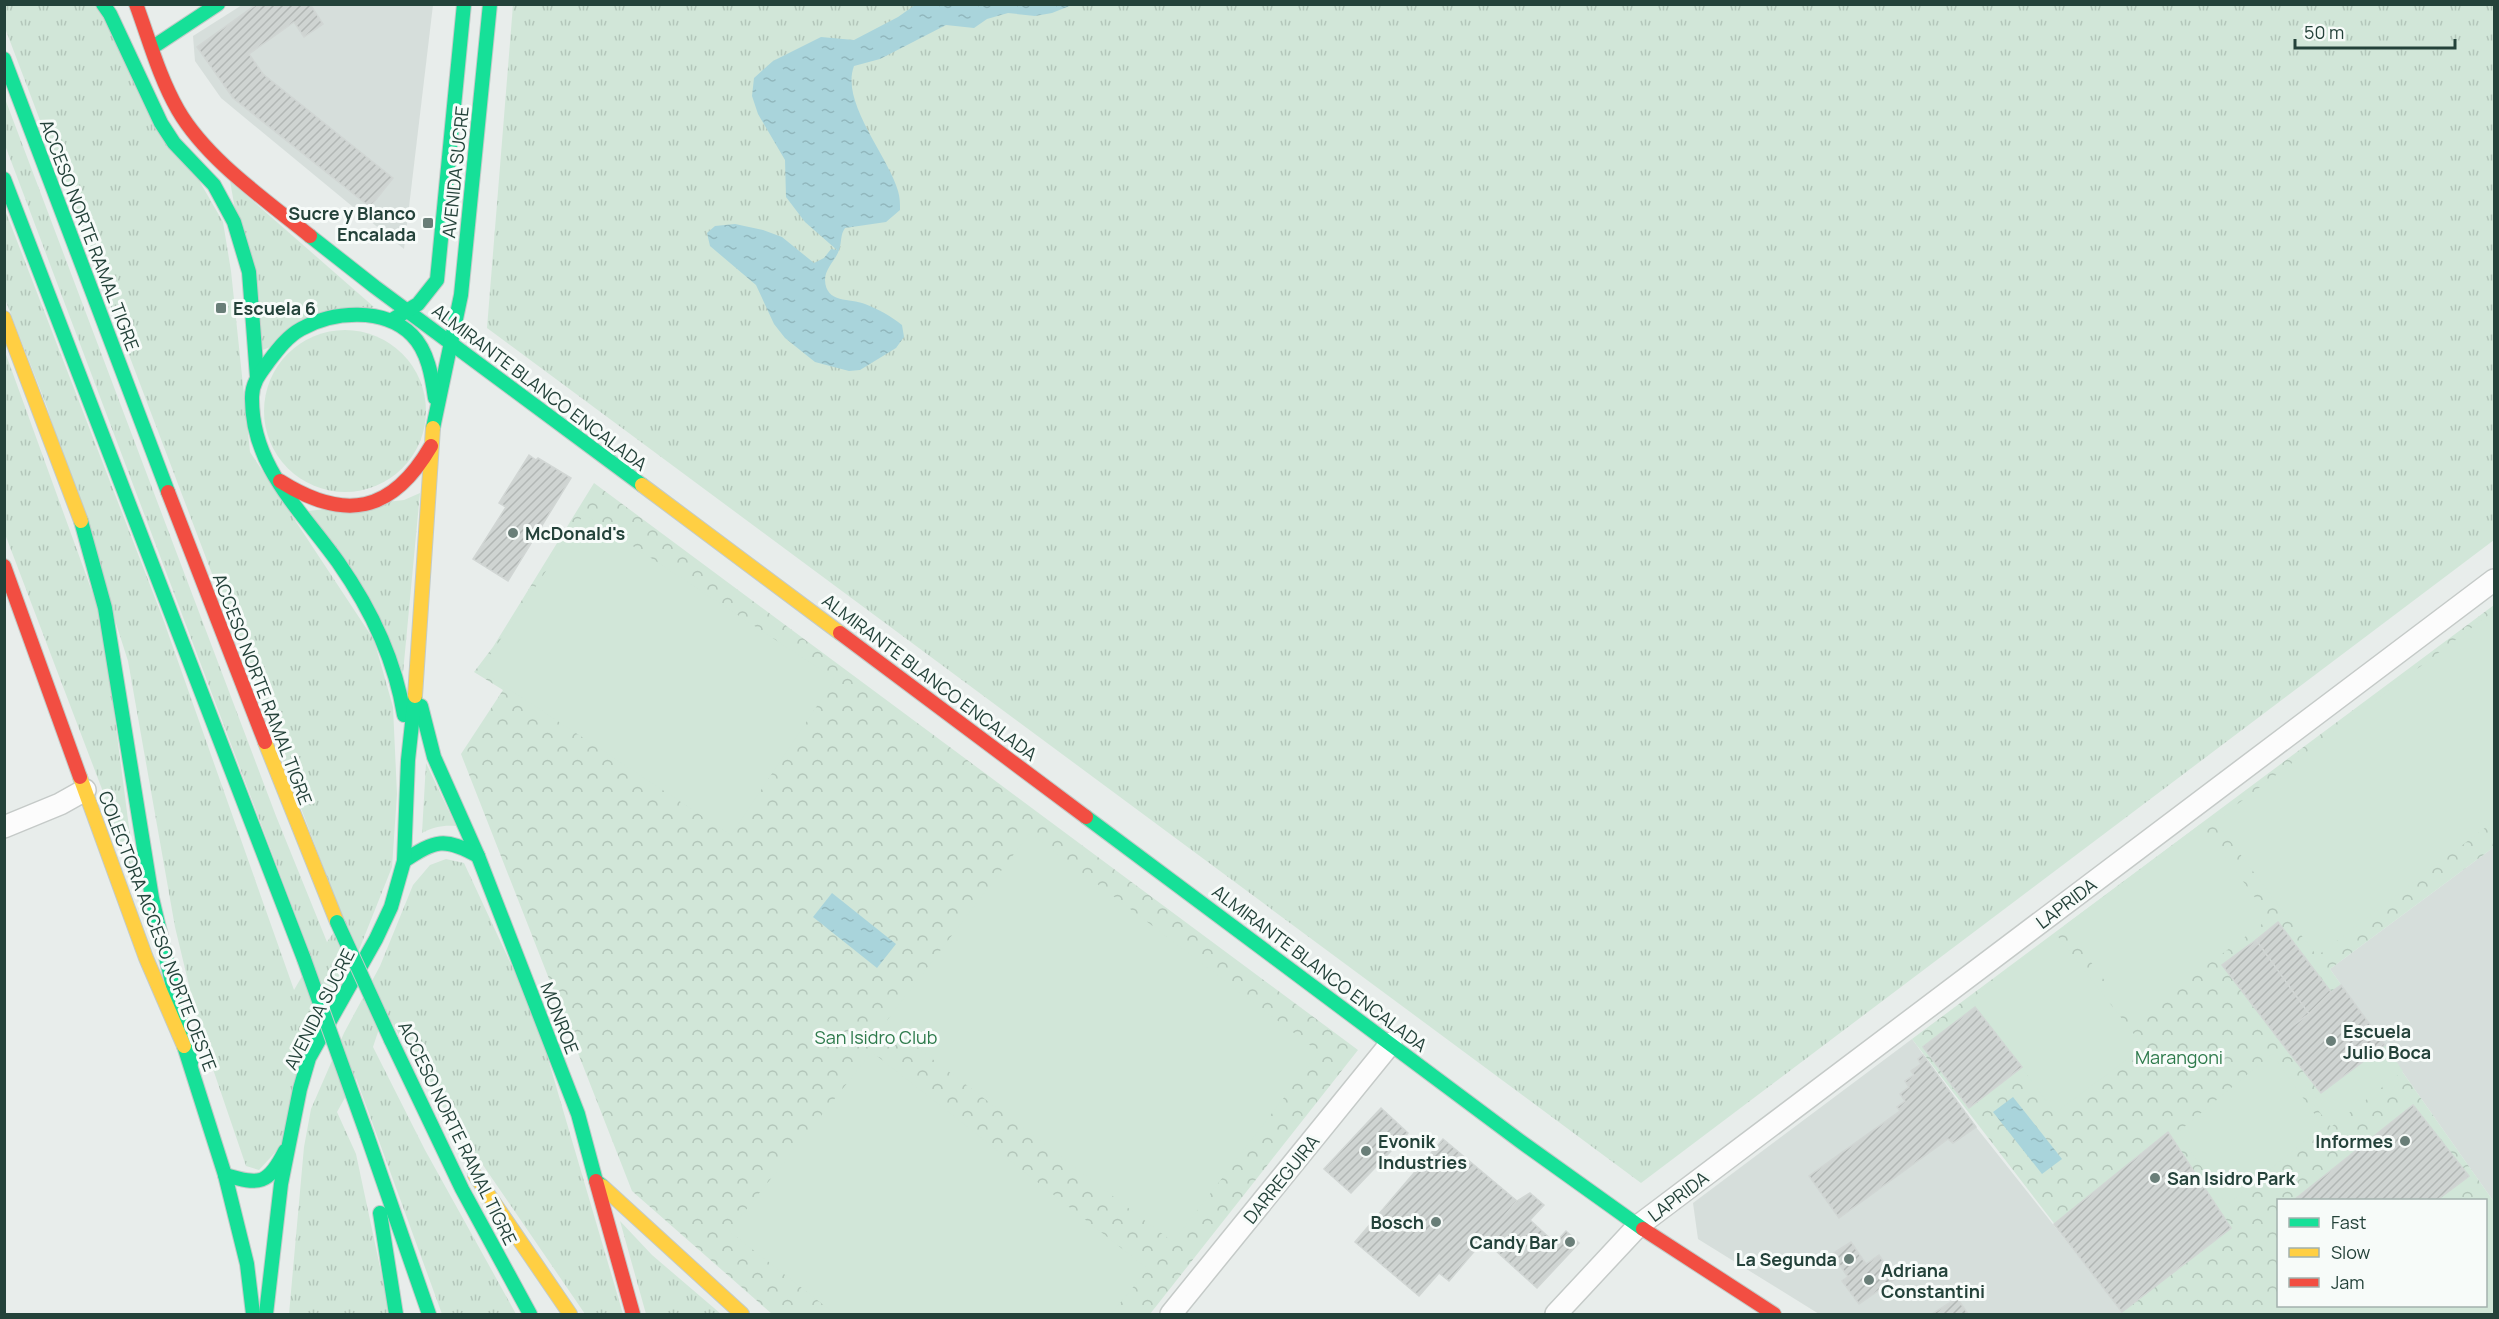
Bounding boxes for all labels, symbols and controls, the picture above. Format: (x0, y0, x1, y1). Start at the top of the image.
scale bar (2295, 12, 2456, 50)
text: 50 m (2304, 20, 2344, 44)
street label: AVENIDA SUCRE (436, 105, 474, 239)
street label: ACCESO NORTE RAMAL TIGRE (35, 116, 145, 354)
place label: Sucre y Blanco Encalada (288, 201, 416, 246)
marker: Sucre y Blanco Encalada (421, 216, 435, 230)
place label: Escuela 6 (233, 296, 316, 320)
street label: ALMIRANTE BLANCO ENCALADA (428, 298, 653, 476)
marker: Escuela 6 (214, 301, 228, 315)
place label: McDonald's (525, 521, 626, 545)
marker: McDonald's (506, 526, 520, 540)
street label: ACCESO NORTE RAMAL TIGRE (208, 570, 318, 808)
street label: ALMIRANTE BLANCO ENCALADA (818, 588, 1043, 766)
street label: COLECTORA ACCESO NORTE OESTE (93, 787, 223, 1075)
street label: LAPRIDA (2031, 872, 2102, 934)
street label: ALMIRANTE BLANCO ENCALADA (1208, 879, 1433, 1057)
street label: AVENIDA SUCRE (278, 944, 360, 1074)
street label: MONROE (535, 979, 585, 1057)
street label: ACCESO NORTE RAMAL TIGRE (393, 1017, 523, 1249)
place label: Escuela Julio Boca (2343, 1019, 2431, 1064)
park label: San Isidro Club (815, 1025, 937, 1049)
marker: Escuela Julio Boca (2324, 1034, 2338, 1048)
park label: Marangoni (2135, 1045, 2223, 1069)
street label: DARREGUIRA (1238, 1129, 1325, 1228)
place label: Evonik Industries (1378, 1129, 1467, 1174)
place label: Informes (2315, 1129, 2393, 1153)
marker: Informes (2398, 1134, 2412, 1148)
marker: Evonik Industries (1359, 1144, 1373, 1158)
street label: LAPRIDA (1643, 1165, 1714, 1227)
place label: San Isidro Park (2167, 1166, 2297, 1190)
marker: San Isidro Park (2148, 1171, 2162, 1185)
legend (2277, 1199, 2487, 1307)
place label: Bosch (1370, 1210, 1424, 1234)
text: Fast (2331, 1210, 2366, 1234)
marker: Bosch (1429, 1215, 1443, 1229)
place label: Candy Bar (1470, 1230, 1558, 1254)
marker: Candy Bar (1563, 1235, 1577, 1249)
text: Slow (2331, 1240, 2371, 1264)
place label: La Segunda (1736, 1247, 1837, 1271)
marker: La Segunda (1842, 1252, 1856, 1266)
place label: Adriana Constantini (1881, 1258, 1985, 1303)
text: Jam (2331, 1270, 2365, 1294)
marker: Adriana Constantini (1862, 1273, 1876, 1287)

